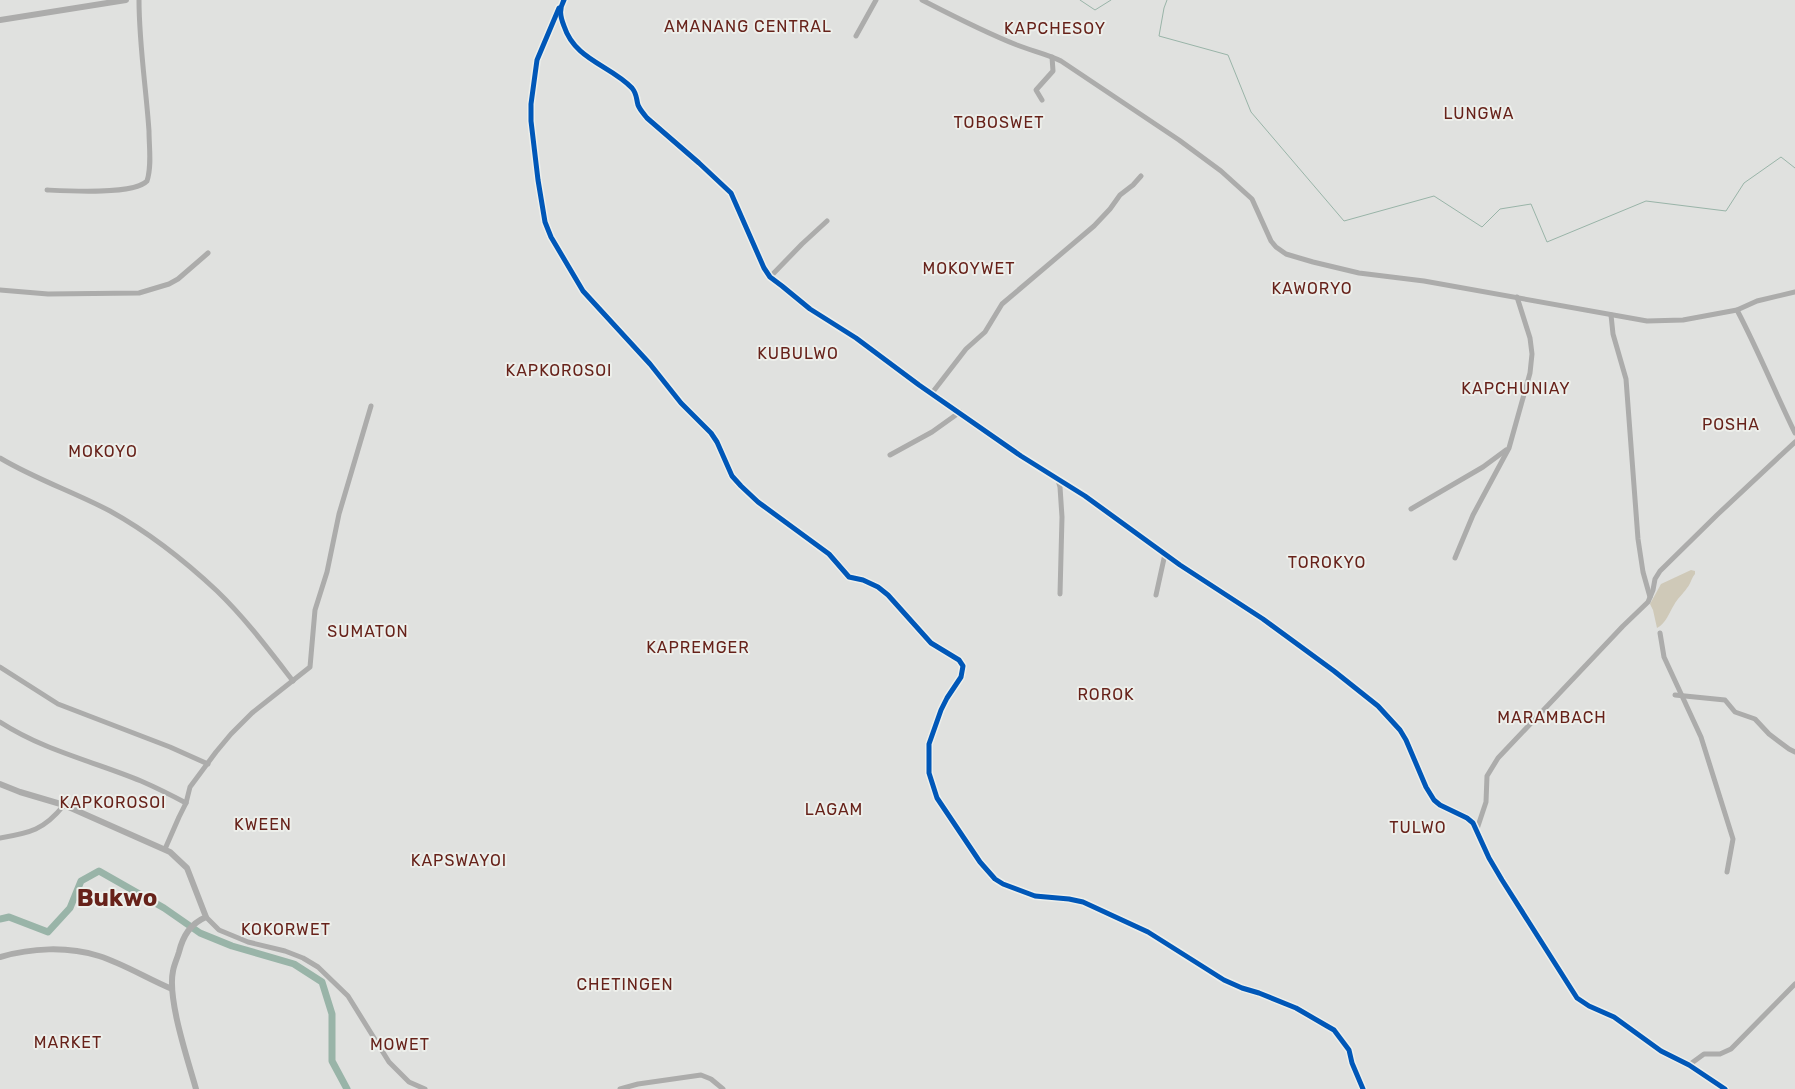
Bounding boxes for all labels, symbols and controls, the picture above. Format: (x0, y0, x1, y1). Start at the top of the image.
district label: AMANANG CENTRAL (664, 17, 832, 36)
district label: KAPCHESOY (1004, 19, 1106, 38)
district label: LUNGWA (1444, 104, 1514, 123)
district label: TOBOSWET (954, 113, 1044, 132)
district label: MOKOYWET (922, 259, 1016, 278)
district label: KAWORYO (1271, 279, 1353, 298)
district label: KUBULWO (757, 344, 839, 363)
district label: KAPKOROSOI (506, 361, 612, 380)
district label: KAPCHUNIAY (1461, 379, 1571, 398)
district label: POSHA (1702, 415, 1760, 434)
district label: MOKOYO (68, 442, 138, 461)
district label: TOROKYO (1288, 553, 1366, 572)
district label: SUMATON (327, 622, 409, 641)
district label: KAPREMGER (646, 638, 750, 657)
district label: ROROK (1077, 685, 1135, 704)
district label: MARAMBACH (1497, 708, 1607, 727)
district label: KAPKOROSOI (60, 793, 166, 812)
district label: LAGAM (805, 800, 863, 819)
district label: KWEEN (234, 815, 292, 834)
district label: TULWO (1389, 818, 1447, 837)
district label: KAPSWAYOI (411, 851, 507, 870)
district label: Bukwo (77, 884, 157, 912)
district label: KOKORWET (241, 920, 331, 939)
district label: CHETINGEN (576, 975, 674, 994)
district label: MARKET (34, 1033, 102, 1052)
district label: MOWET (370, 1035, 430, 1054)

